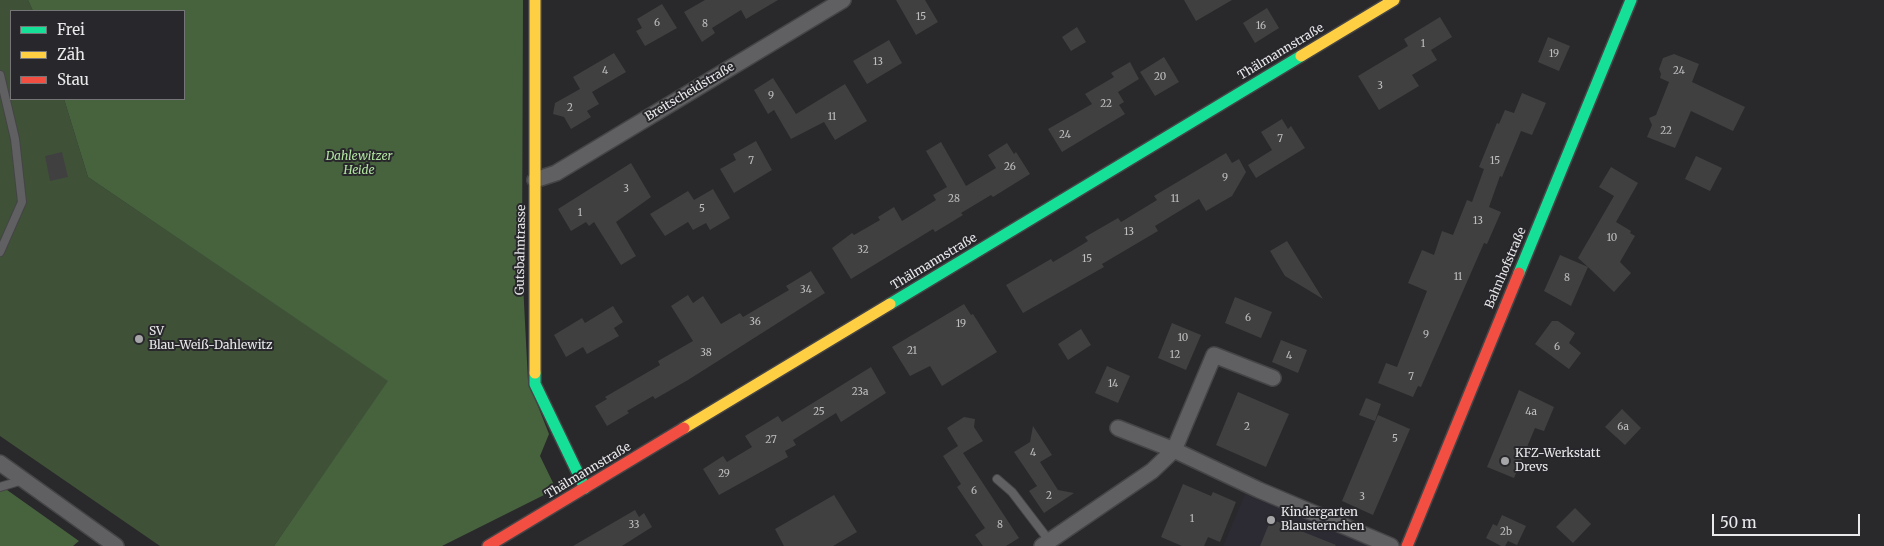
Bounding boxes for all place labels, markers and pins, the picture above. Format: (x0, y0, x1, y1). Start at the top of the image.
place label: SV Blau-Weiß-Dahlewitz (149, 325, 273, 353)
marker: SV Blau-Weiß-Dahlewitz (133, 333, 145, 345)
place label: KFZ-Werkstatt Drevs (1515, 447, 1600, 475)
marker: KFZ-Werkstatt Drevs (1499, 455, 1511, 467)
place label: Kindergarten Blausternchen (1281, 506, 1364, 534)
marker: Kindergarten Blausternchen (1265, 514, 1277, 526)

